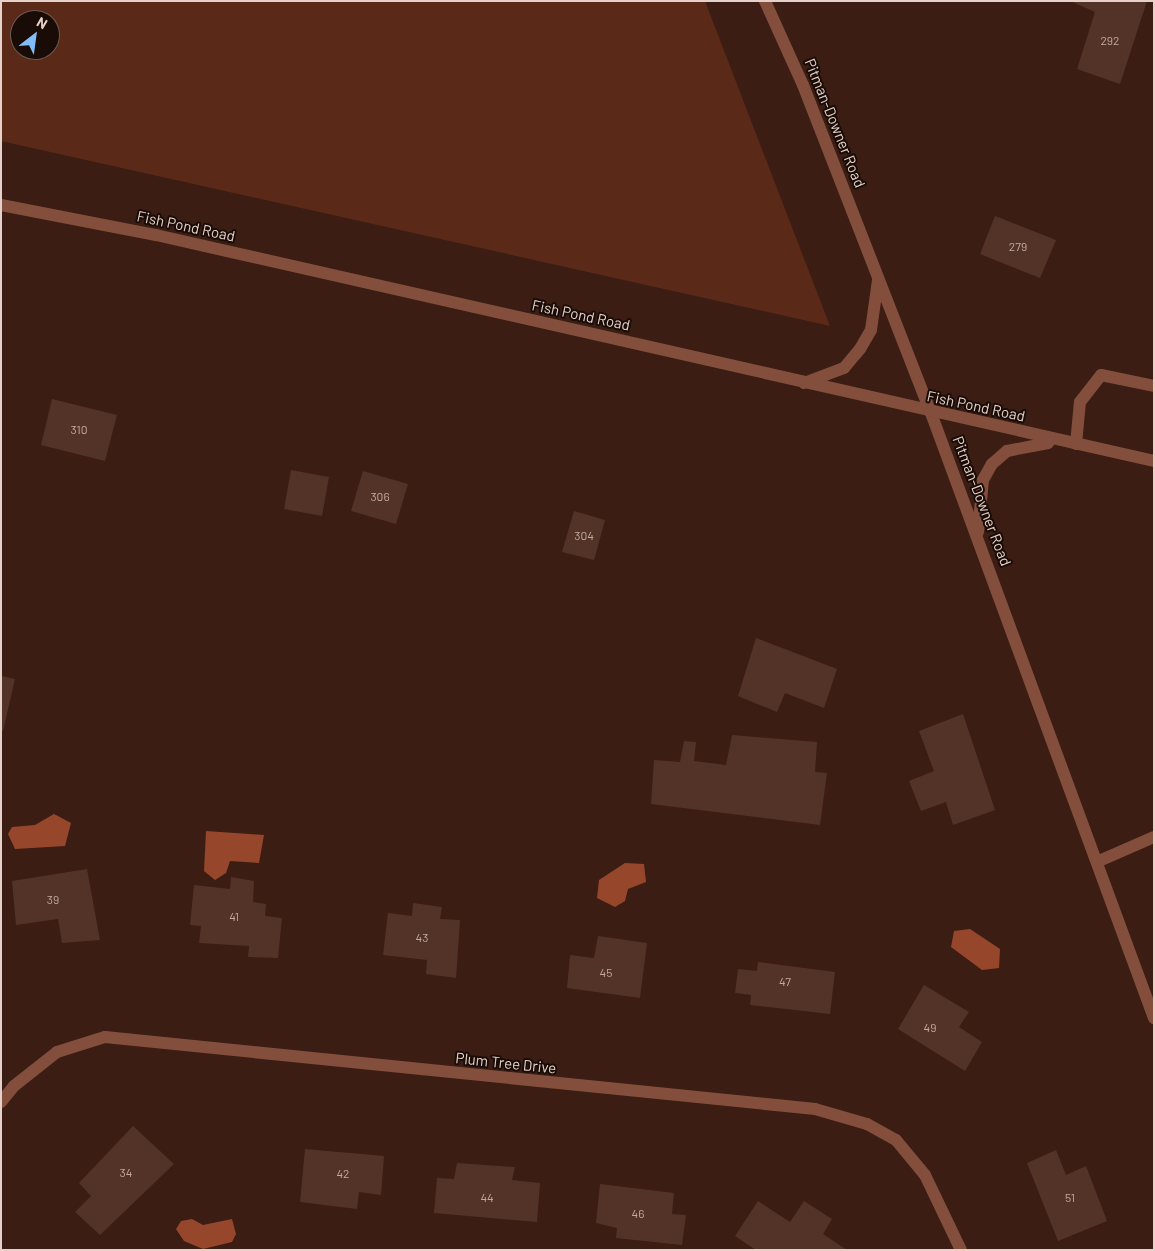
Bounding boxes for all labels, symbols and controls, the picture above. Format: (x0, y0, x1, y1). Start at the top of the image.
north arrow (10, 10, 60, 60)
text: N (34, 13, 51, 32)
house number: 292 (1100, 34, 1120, 48)
street label: Pitman-Downer Road (801, 56, 869, 190)
street label: Fish Pond Road (135, 207, 237, 245)
house number: 279 (1009, 240, 1027, 254)
street label: Fish Pond Road (530, 296, 632, 334)
street label: Fish Pond Road (925, 387, 1027, 425)
house number: 310 (70, 423, 88, 437)
street label: Pitman-Downer Road (949, 434, 1015, 568)
house number: 306 (370, 490, 390, 504)
house number: 304 (574, 529, 594, 543)
house number: 39 (47, 893, 59, 907)
house number: 41 (229, 910, 239, 924)
house number: 43 (416, 931, 428, 945)
house number: 45 (600, 966, 612, 980)
house number: 47 (779, 975, 791, 989)
house number: 49 (924, 1021, 936, 1035)
street label: Plum Tree Drive (455, 1049, 557, 1077)
house number: 34 (120, 1166, 132, 1180)
house number: 42 (336, 1167, 350, 1181)
house number: 44 (480, 1191, 494, 1205)
house number: 51 (1065, 1191, 1075, 1205)
house number: 46 (632, 1207, 644, 1221)

